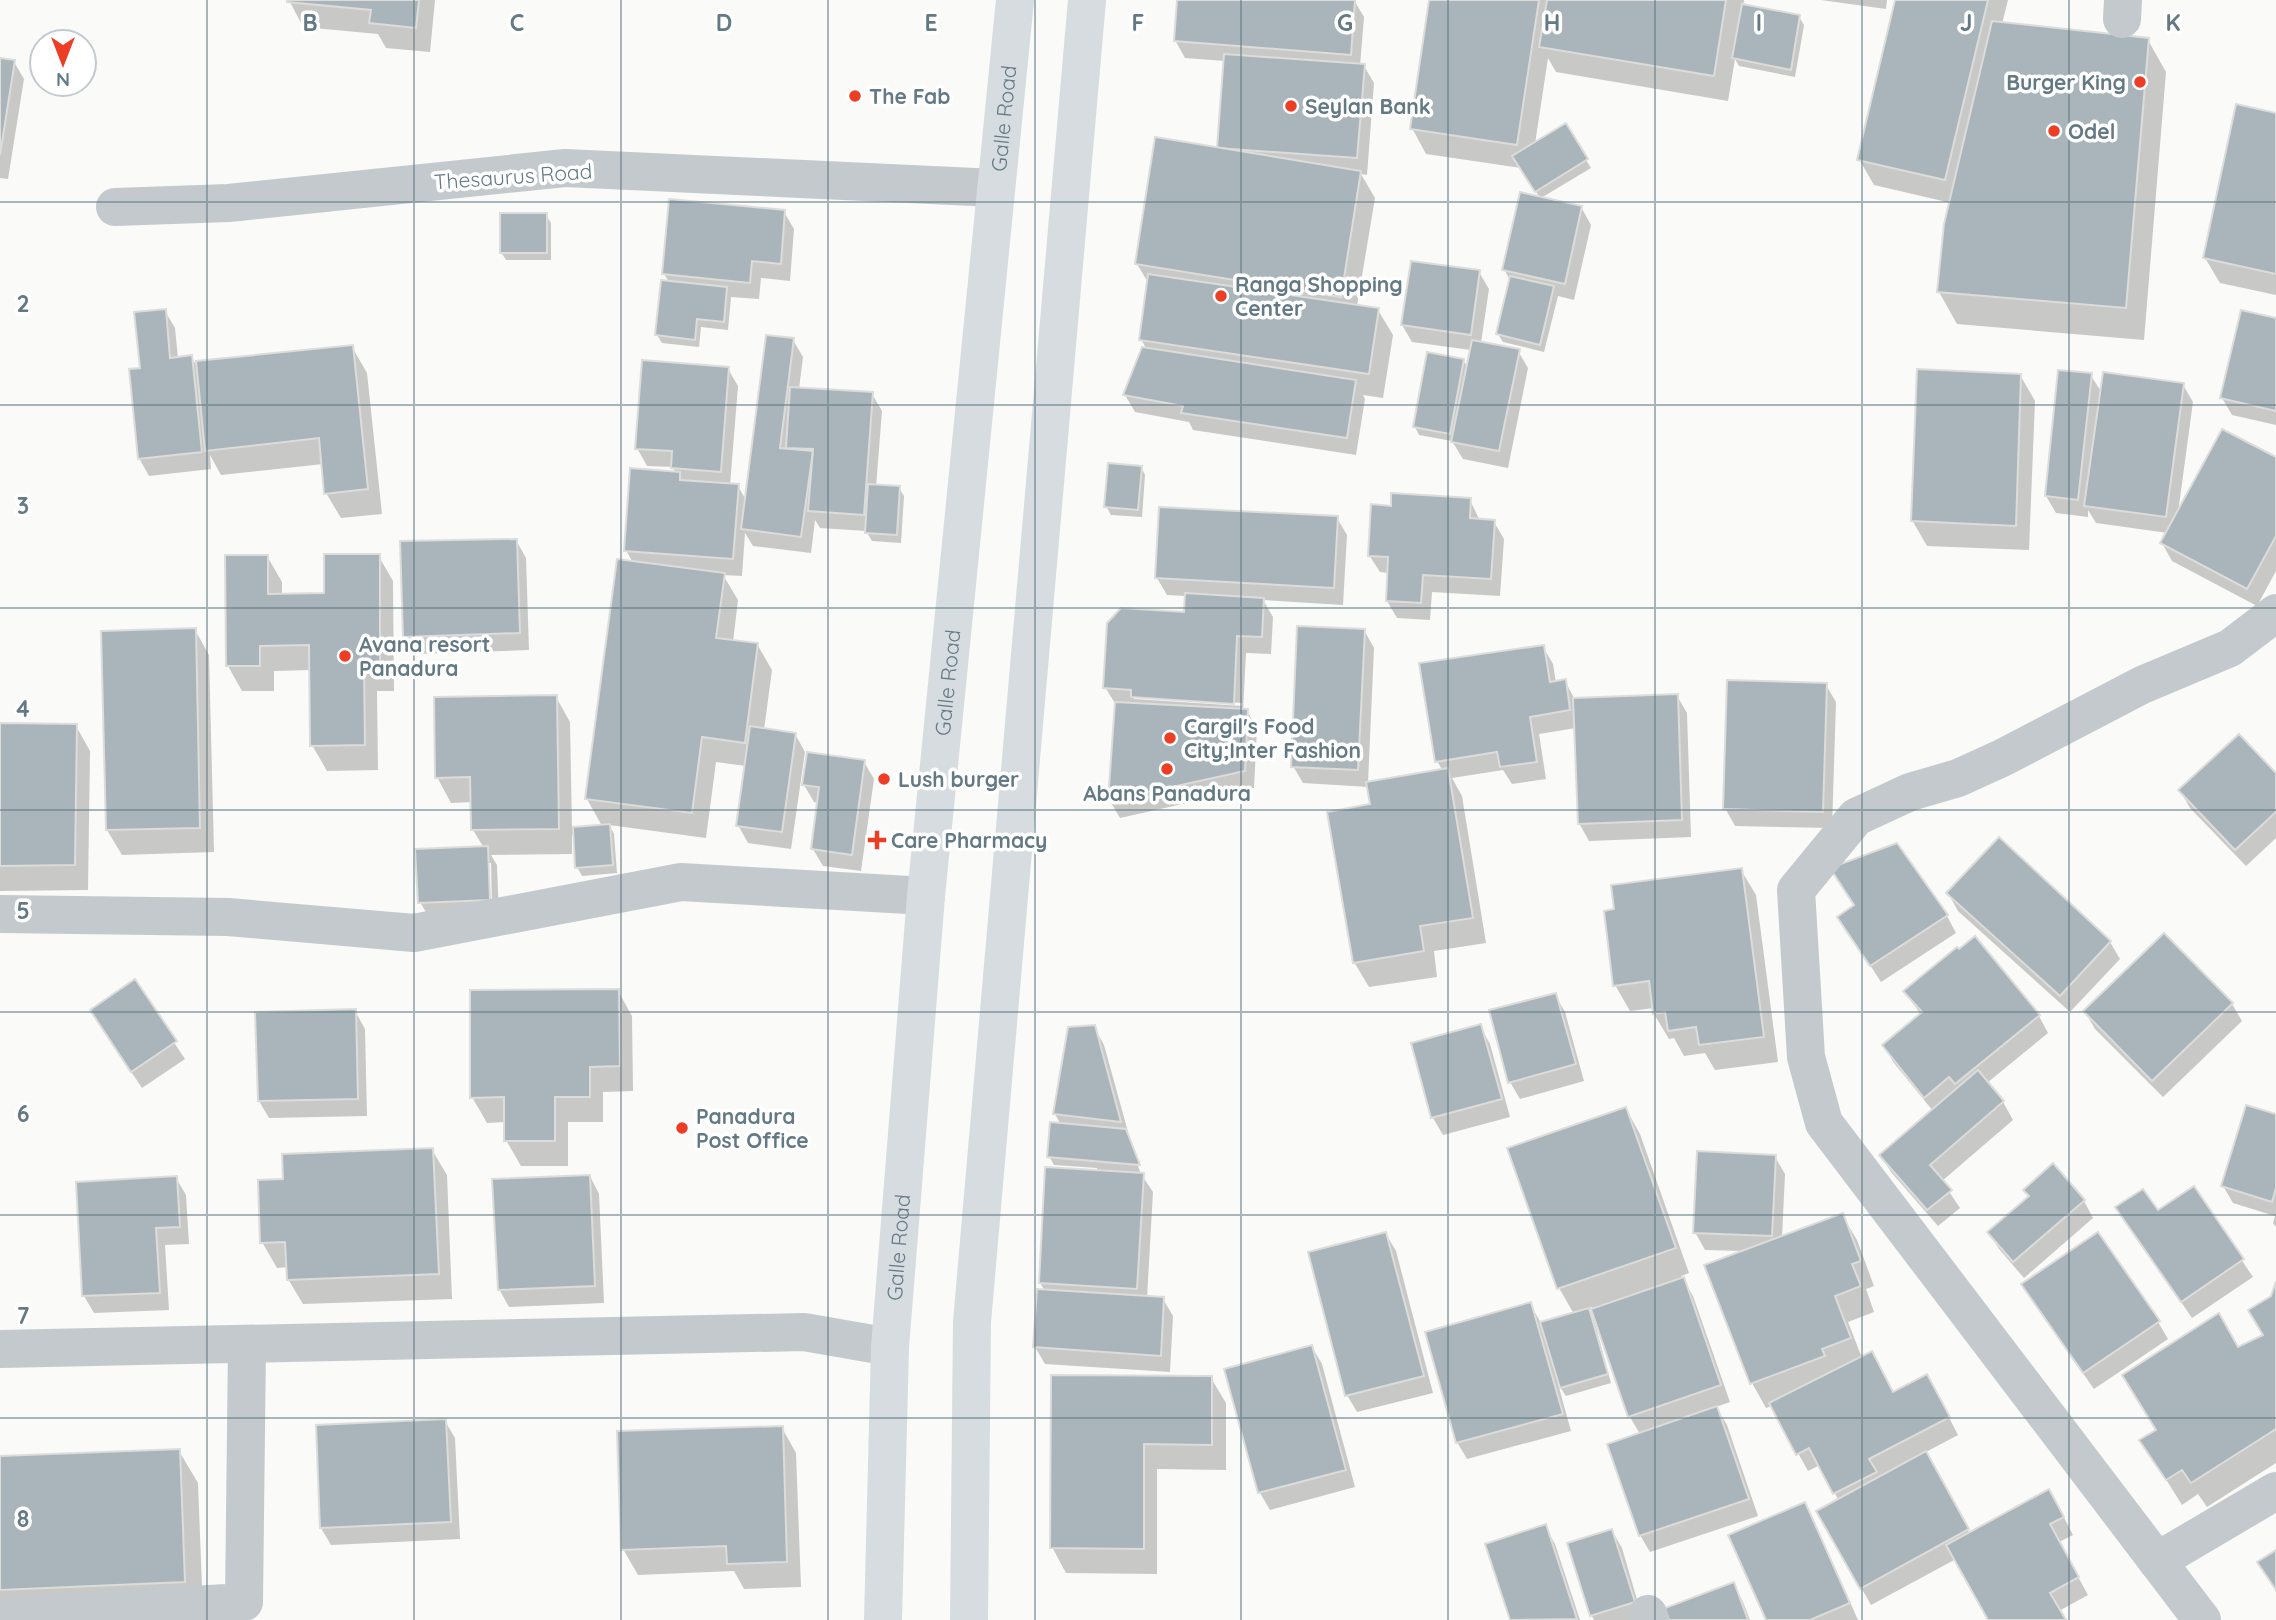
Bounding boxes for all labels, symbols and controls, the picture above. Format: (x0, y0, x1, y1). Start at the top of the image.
text: B (302, 8, 318, 37)
text: C (510, 8, 524, 37)
text: D (716, 8, 732, 37)
text: E (924, 8, 938, 37)
text: F (1132, 8, 1144, 37)
text: G (1337, 8, 1353, 37)
text: H (1544, 8, 1560, 37)
text: I (1756, 8, 1762, 37)
text: J (1960, 8, 1972, 37)
text: K (2165, 8, 2181, 37)
north arrow (28, 28, 98, 98)
street label: Galle Road (985, 64, 1021, 173)
text: N (56, 68, 70, 92)
place label: Burger King (2006, 69, 2126, 95)
marker: Burger King (2132, 74, 2148, 90)
place label: The Fab (869, 83, 950, 109)
marker: The Fab (847, 88, 863, 104)
place label: Seylan Bank (1305, 93, 1431, 119)
marker: Seylan Bank (1283, 98, 1299, 114)
place label: Odel (2068, 118, 2115, 144)
marker: Odel (2046, 123, 2062, 139)
street label: Thesaurus Road (433, 157, 593, 195)
place label: Ranga Shopping Center (1235, 271, 1403, 321)
marker: Ranga Shopping Center (1213, 288, 1229, 304)
text: 2 (16, 289, 30, 318)
text: 3 (17, 491, 29, 520)
street label: Galle Road (929, 628, 965, 737)
place label: Avana resort Panadura (359, 631, 490, 681)
marker: Avana resort Panadura (337, 648, 353, 664)
text: 4 (16, 694, 30, 723)
place label: Cargil's Food City;Inter Fashion (1184, 713, 1361, 763)
marker: Cargil's Food City;Inter Fashion (1162, 730, 1178, 746)
marker: Abans Panadura (1159, 761, 1175, 777)
place label: Lush burger (898, 766, 1019, 792)
marker: Lush burger (876, 771, 892, 787)
place label: Abans Panadura (1083, 780, 1251, 806)
place label: Care Pharmacy (891, 827, 1047, 853)
marker: Care Pharmacy (869, 832, 885, 848)
text: 5 (16, 896, 30, 925)
text: 6 (17, 1099, 29, 1128)
place label: Panadura Post Office (696, 1103, 809, 1153)
marker: Panadura Post Office (674, 1120, 690, 1136)
street label: Galle Road (881, 1193, 915, 1302)
text: 7 (17, 1301, 30, 1330)
text: 8 (17, 1504, 29, 1533)

